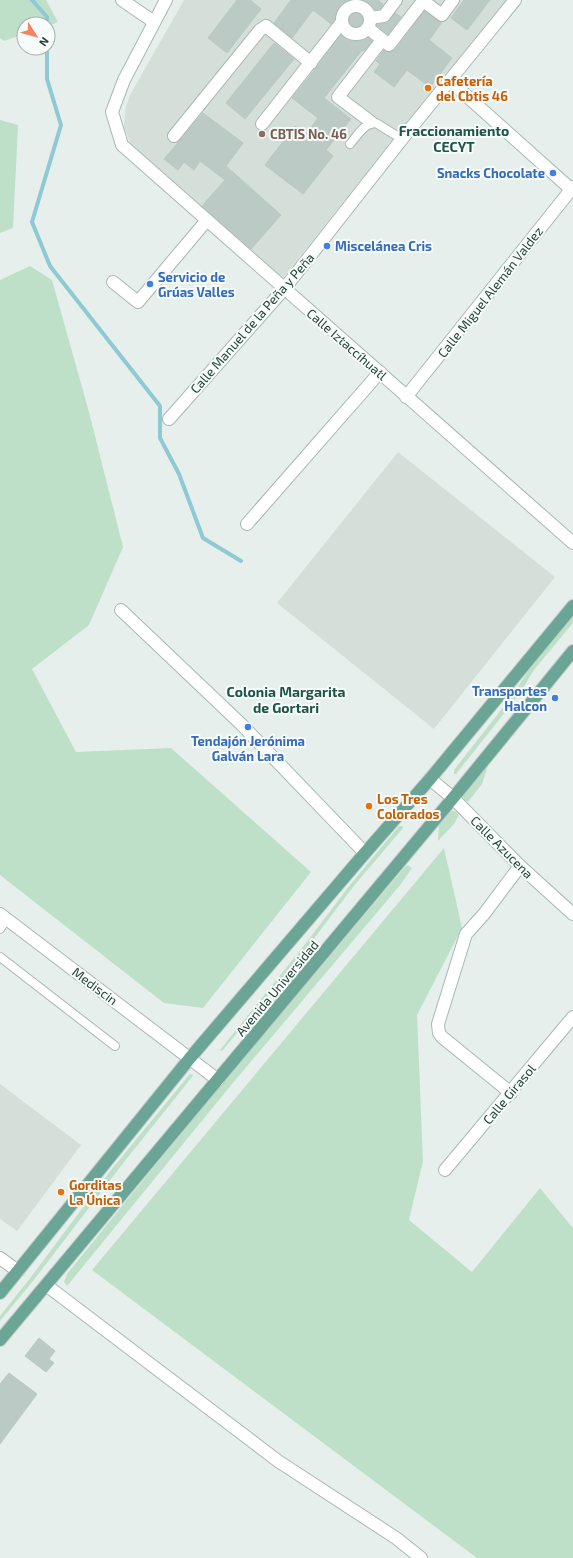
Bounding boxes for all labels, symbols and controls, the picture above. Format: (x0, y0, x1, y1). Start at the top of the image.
north arrow (16, 16, 56, 56)
text: N (37, 35, 52, 49)
place label: Cafetería del Cbtis 46 (436, 73, 508, 104)
marker: Cafetería del Cbtis 46 (423, 83, 433, 93)
district label: Fraccionamiento CECYT (399, 122, 509, 155)
place label: CBTIS No. 46 (270, 126, 347, 142)
marker: CBTIS No. 46 (257, 129, 267, 139)
place label: Snacks Chocolate (437, 165, 545, 181)
marker: Snacks Chocolate (548, 168, 558, 178)
street label: Calle Miguel Alemán Valdez (434, 223, 546, 361)
place label: Miscelánea Cris (335, 238, 432, 254)
marker: Miscelánea Cris (322, 241, 332, 251)
street label: Calle Manuel de la Peña y Peña (187, 249, 317, 397)
place label: Servicio de Grúas Valles (158, 269, 235, 300)
marker: Servicio de Grúas Valles (145, 279, 155, 289)
street label: Calle Iztaccíhuatl (304, 305, 390, 383)
district label: Colonia Margarita de Gortari (227, 683, 346, 716)
place label: Transportes Halcon (472, 683, 547, 714)
marker: Transportes Halcon (550, 693, 560, 703)
marker: Tendajón Jerónima Galván Lara (243, 722, 253, 732)
place label: Tendajón Jerónima Galván Lara (191, 733, 305, 764)
place label: Los Tres Colorados (377, 791, 440, 822)
marker: Los Tres Colorados (364, 801, 374, 811)
street label: Calle Azucena (467, 812, 537, 882)
street label: Avenida Universidad (232, 937, 322, 1039)
street label: Mediscin (69, 964, 121, 1008)
street label: Calle Girasol (479, 1061, 539, 1127)
place label: Gorditas La Única (69, 1177, 122, 1208)
marker: Gorditas La Única (56, 1187, 66, 1197)

